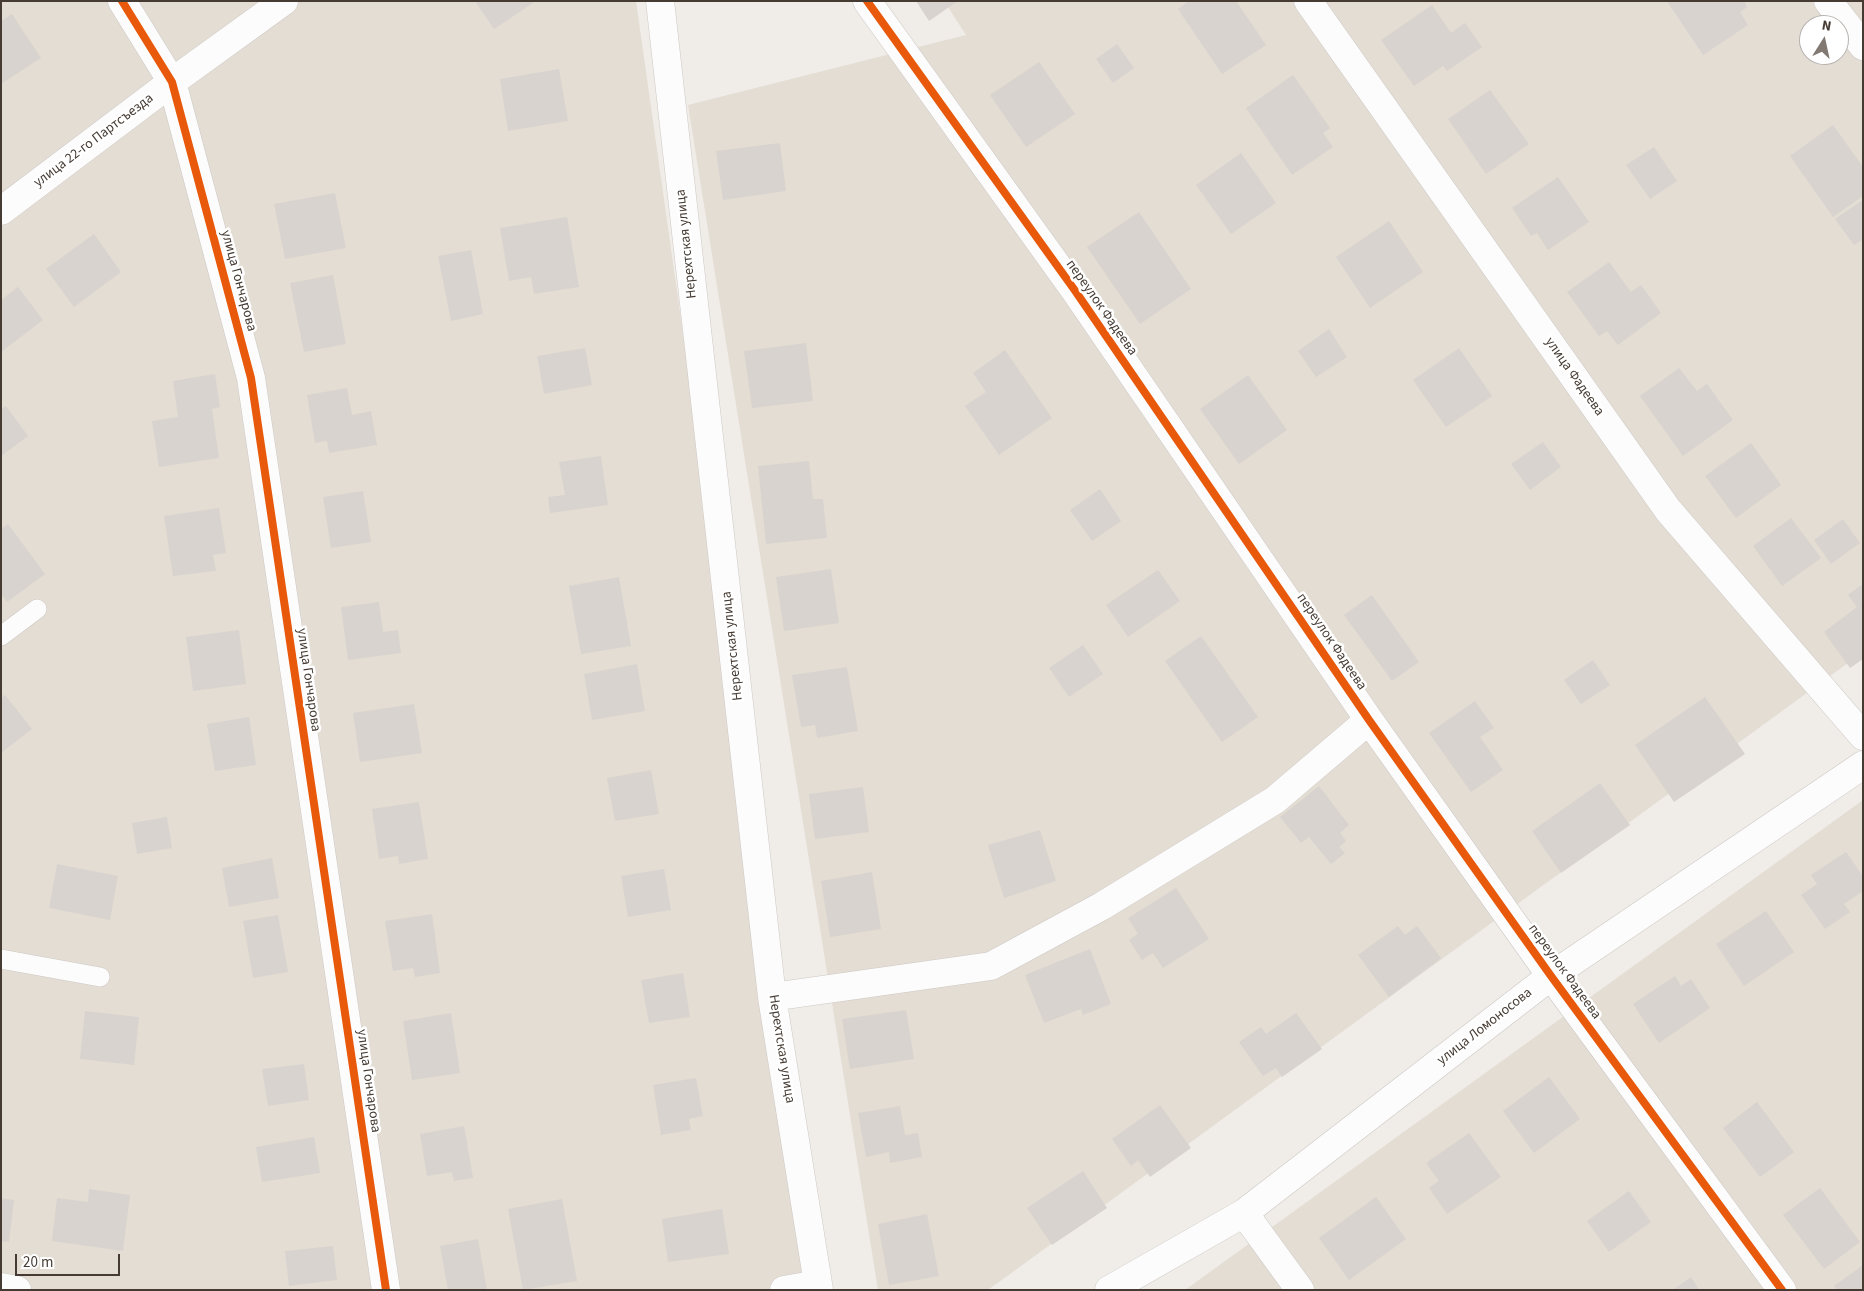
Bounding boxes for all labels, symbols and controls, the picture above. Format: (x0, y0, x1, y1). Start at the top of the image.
north arrow (1799, 15, 1849, 65)
text: N (1820, 16, 1833, 37)
street label: улица 22-го Партсъезда (31, 90, 157, 192)
street label: Нерехтская улица (673, 189, 701, 299)
street label: улица Гончарова (216, 229, 260, 333)
street label: переулок Фадеева (1062, 257, 1140, 359)
street label: улица Фадеева (1541, 334, 1607, 420)
street label: переулок Фадеева (1292, 590, 1370, 694)
street label: Нерехтская улица (719, 591, 747, 701)
street label: улица Гончарова (292, 627, 324, 733)
street label: переулок Фадеева (1524, 921, 1604, 1023)
street label: улица Ломоносова (1434, 985, 1536, 1069)
street label: Нерехтская улица (764, 993, 798, 1105)
street label: улица Гончарова (352, 1028, 384, 1134)
scale bar (18, 1244, 122, 1276)
text: 20 m (23, 1252, 53, 1273)

